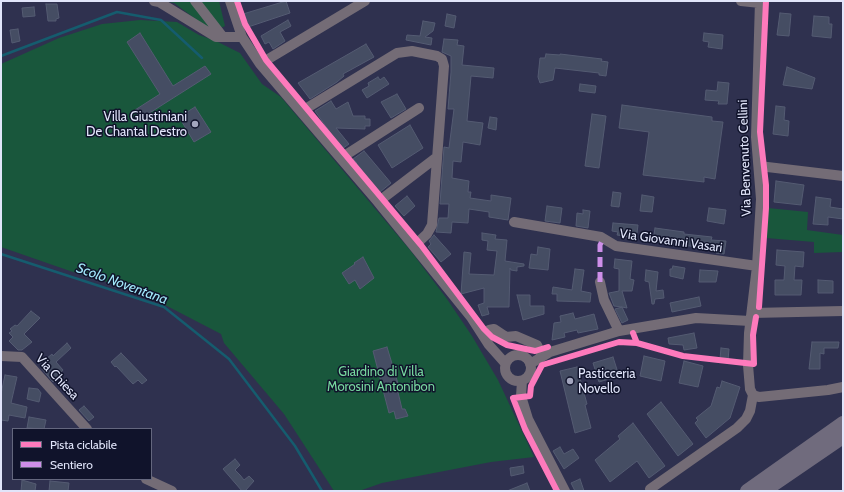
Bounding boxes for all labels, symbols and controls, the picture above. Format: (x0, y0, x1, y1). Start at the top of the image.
street label: Via Benvenuto Cellini (735, 99, 755, 217)
place label: Villa Giustiniani De Chantal Destro (86, 109, 187, 140)
marker: Villa Giustiniani De Chantal Destro (190, 119, 200, 129)
street label: Via Giovanni Vasari (619, 226, 723, 256)
water label: Scolo Noventana (74, 260, 170, 308)
street label: Via Chiesa (32, 351, 82, 403)
park label: Giardino di Villa Morosini Antonibon (327, 364, 435, 395)
place label: Pasticceria Novello (578, 366, 635, 397)
marker: Pasticceria Novello (565, 376, 575, 386)
legend (12, 428, 152, 480)
text: Pista ciclabile (50, 437, 117, 452)
text: Sentiero (50, 457, 93, 472)

